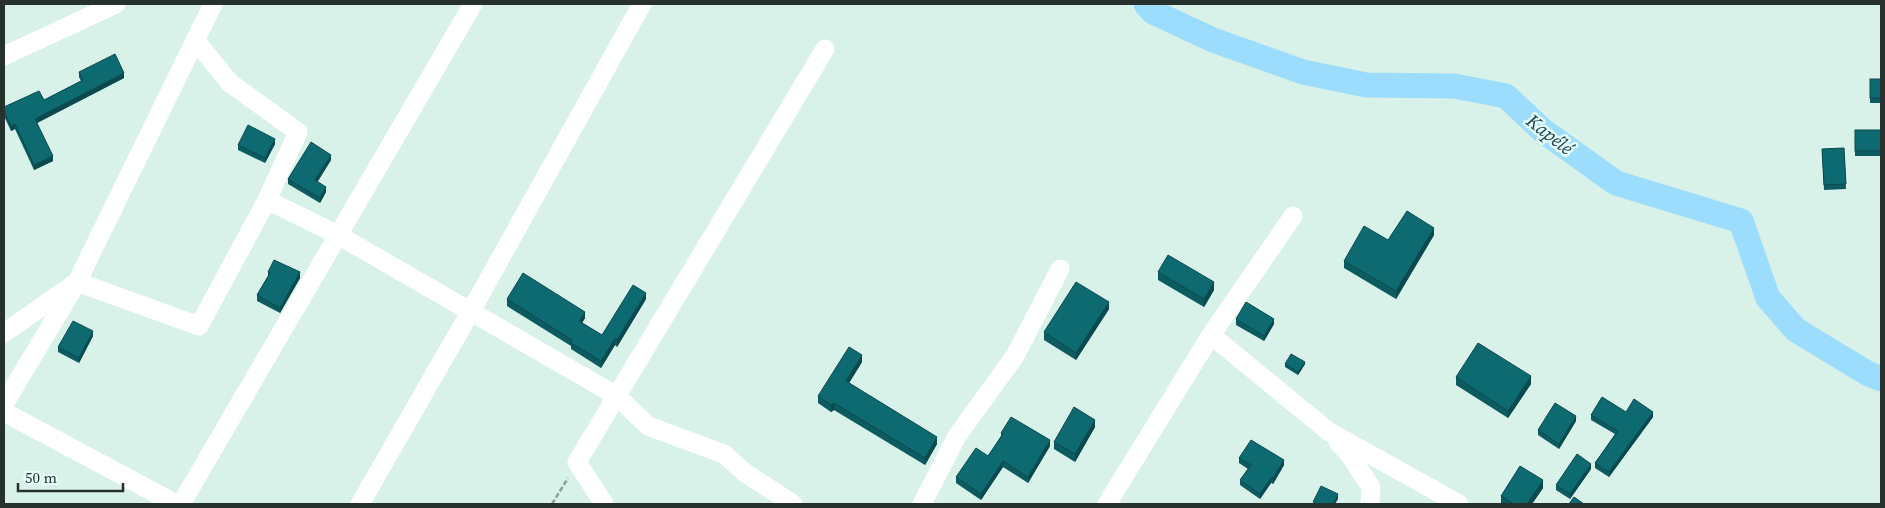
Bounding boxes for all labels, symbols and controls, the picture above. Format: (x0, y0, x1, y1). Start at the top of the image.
water label: Kapélé (1520, 107, 1580, 161)
scale bar (18, 460, 122, 492)
text: 50 m (25, 467, 57, 488)

